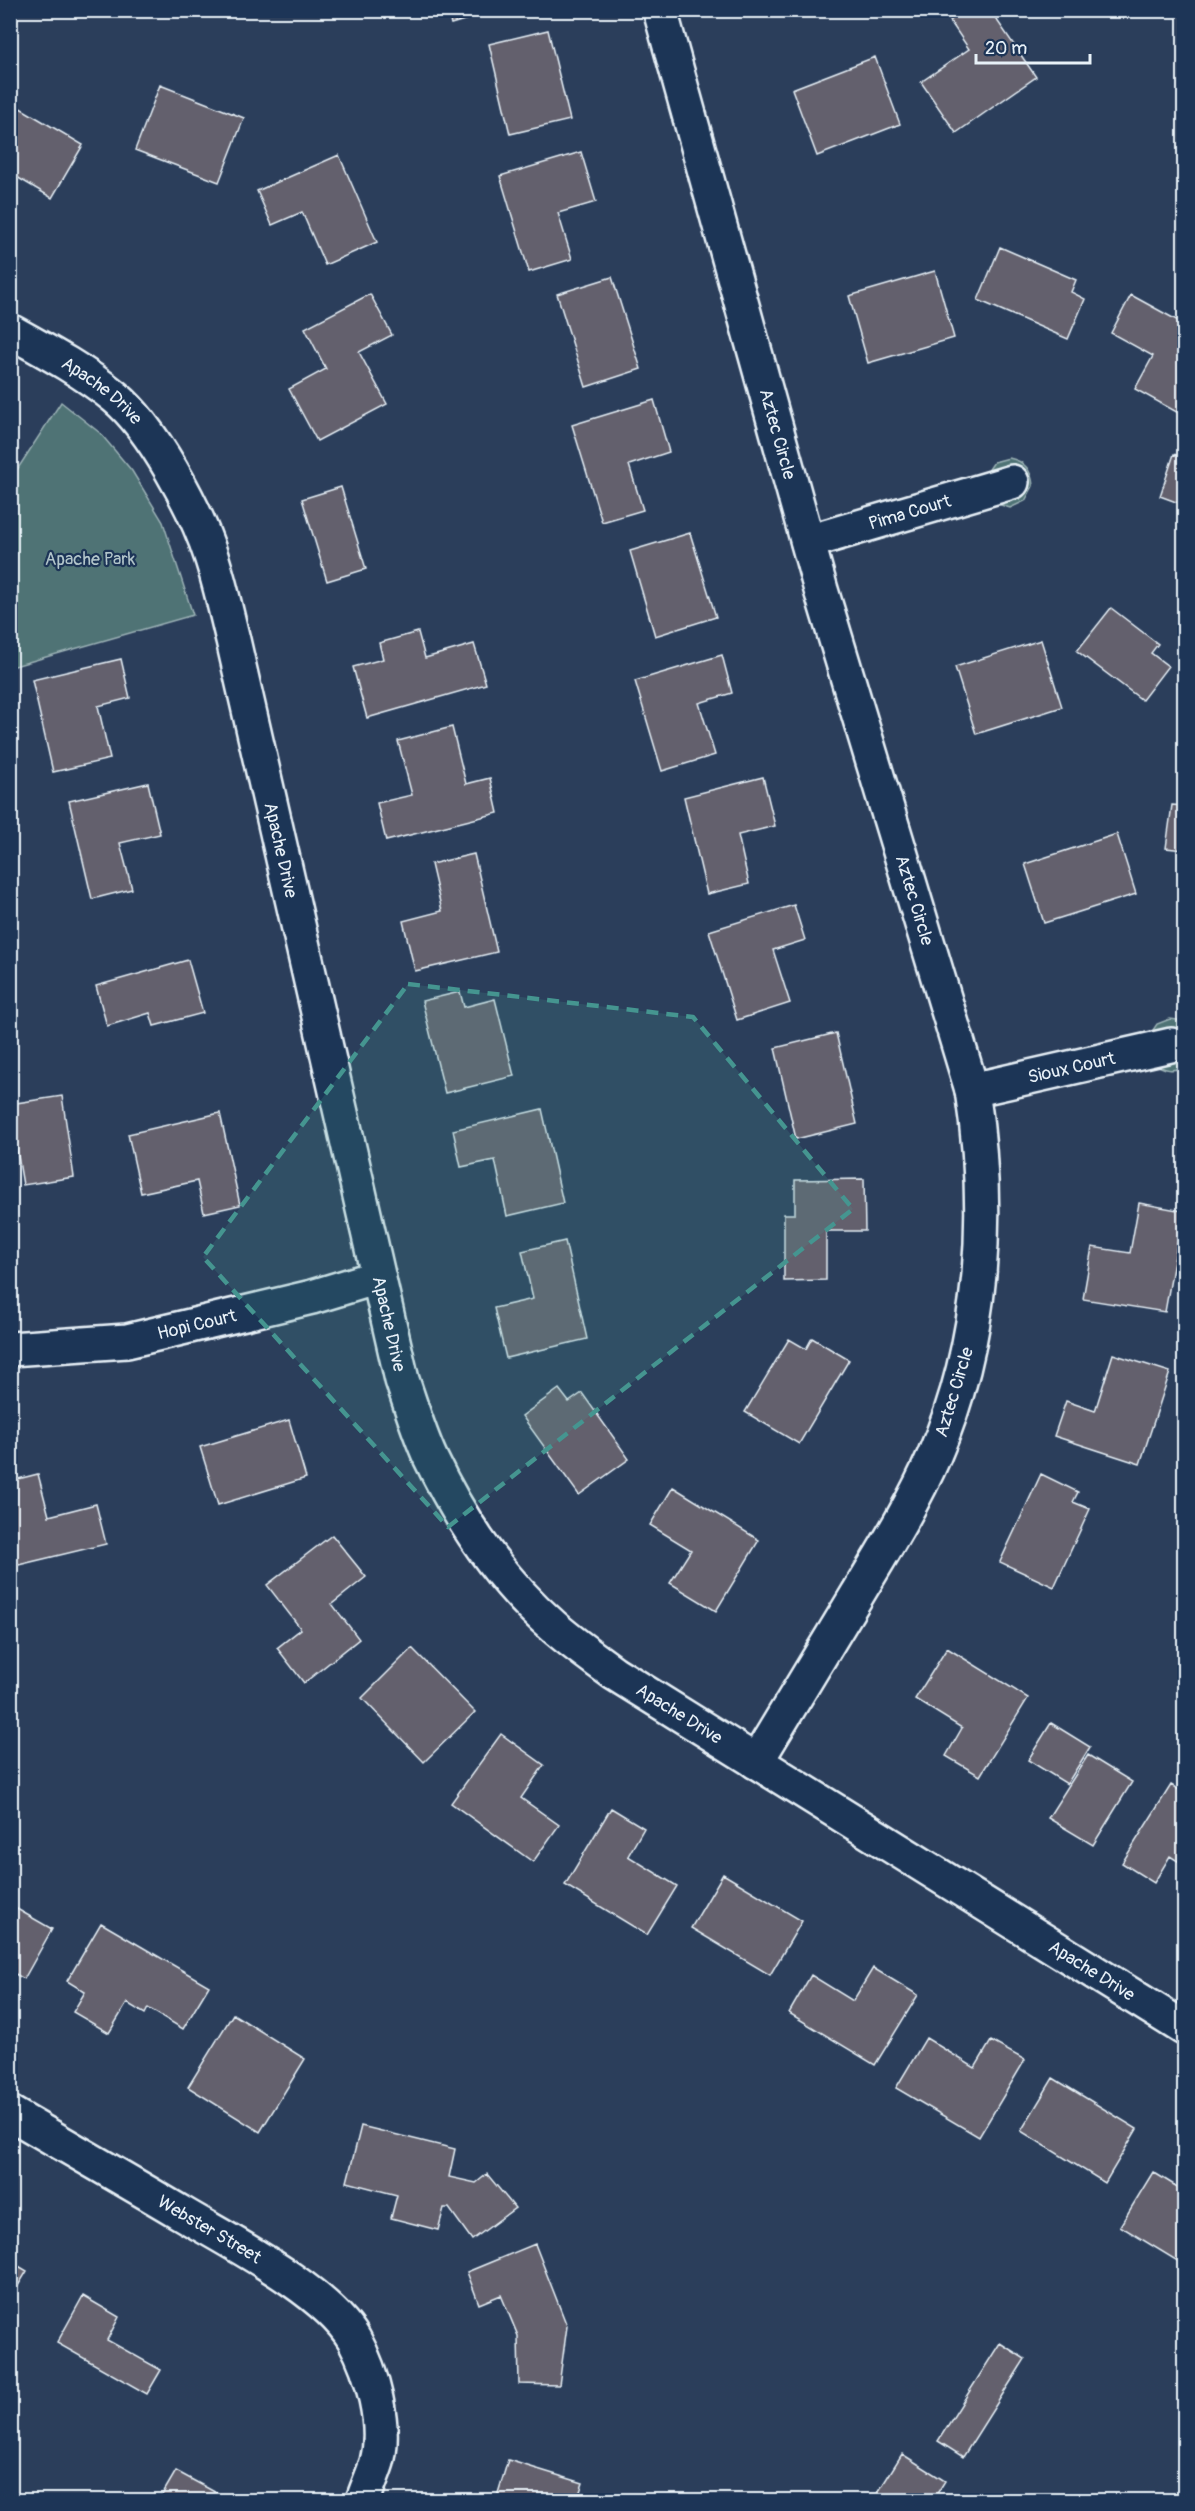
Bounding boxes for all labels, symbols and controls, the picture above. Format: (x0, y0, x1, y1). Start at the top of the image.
scale bar (976, 27, 1090, 65)
text: 20 m (985, 37, 1027, 60)
street label: Apache Drive (57, 352, 147, 430)
street label: Aztec Circle (754, 386, 801, 482)
street label: Pima Court (866, 489, 954, 536)
park label: Apache Park (45, 548, 136, 571)
street label: Apache Drive (258, 800, 303, 900)
street label: Aztec Circle (890, 852, 939, 948)
street label: Sioux Court (1026, 1047, 1118, 1089)
street label: Apache Drive (367, 1274, 411, 1374)
street label: Hopi Court (155, 1304, 239, 1345)
street label: Aztec Circle (930, 1344, 979, 1440)
street label: Apache Drive (632, 1679, 727, 1750)
street label: Apache Drive (1044, 1936, 1139, 2007)
street label: Webster Street (153, 2190, 266, 2269)

